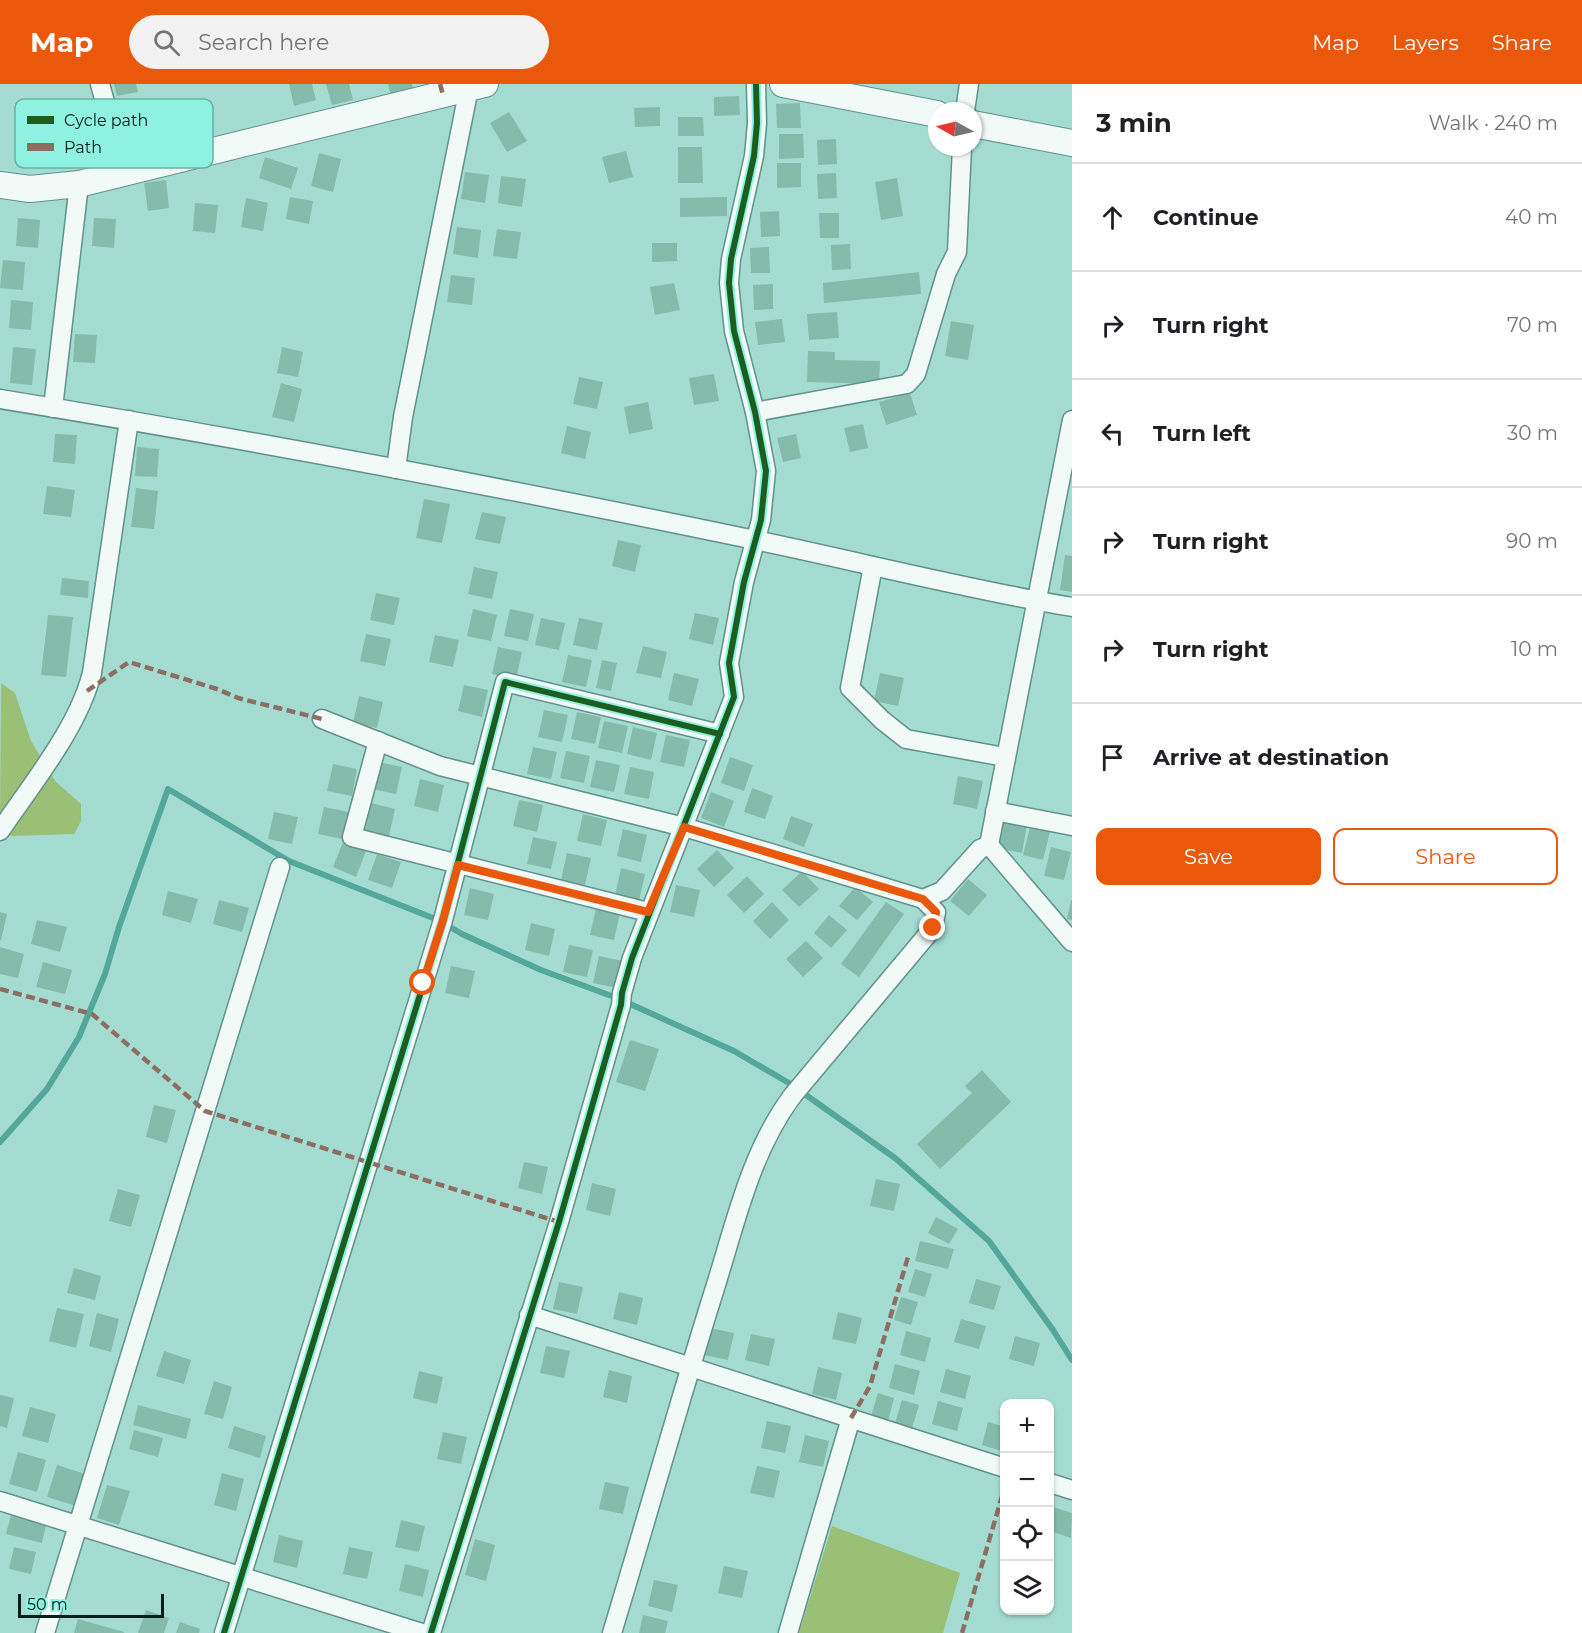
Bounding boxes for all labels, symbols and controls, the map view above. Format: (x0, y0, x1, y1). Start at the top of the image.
search box (129, 15, 549, 69)
text: Map (30, 25, 93, 59)
icon: search (150, 26, 183, 59)
text: Search here (198, 29, 329, 56)
text: Map (1312, 30, 1359, 55)
text: Layers (1392, 30, 1459, 55)
text: Share (1492, 30, 1552, 55)
legend (15, 99, 213, 168)
north arrow (928, 102, 982, 156)
text: 3 min (1096, 107, 1172, 139)
text: Cycle path (64, 111, 148, 130)
text: Walk · 240 m (1428, 111, 1558, 135)
text: Path (64, 138, 102, 157)
icon: ahead (1096, 201, 1129, 234)
text: Continue (1153, 204, 1259, 231)
text: 40 m (1505, 205, 1558, 229)
icon: right (1096, 309, 1129, 342)
text: Turn right (1153, 312, 1268, 339)
text: 70 m (1507, 313, 1558, 337)
icon: left (1096, 417, 1129, 450)
text: Turn left (1153, 420, 1251, 447)
text: 30 m (1507, 421, 1558, 445)
icon: right (1096, 525, 1129, 558)
text: Turn right (1153, 528, 1268, 555)
text: 90 m (1506, 529, 1558, 553)
icon: right (1096, 633, 1129, 666)
text: Turn right (1153, 636, 1268, 663)
text: 10 m (1511, 637, 1558, 661)
icon: arrive (1096, 741, 1129, 774)
text: Arrive at destination (1153, 744, 1389, 771)
button: Save (1096, 828, 1321, 885)
button: Share (1333, 828, 1558, 885)
route end (919, 914, 945, 940)
route start (409, 969, 435, 995)
map controls (1000, 1399, 1054, 1615)
button: + (1000, 1399, 1054, 1453)
button: − (1000, 1453, 1054, 1507)
button: locate (1000, 1507, 1054, 1561)
button: layers (1000, 1561, 1054, 1615)
scale bar (18, 1591, 164, 1618)
text: 50 m (27, 1595, 68, 1614)

